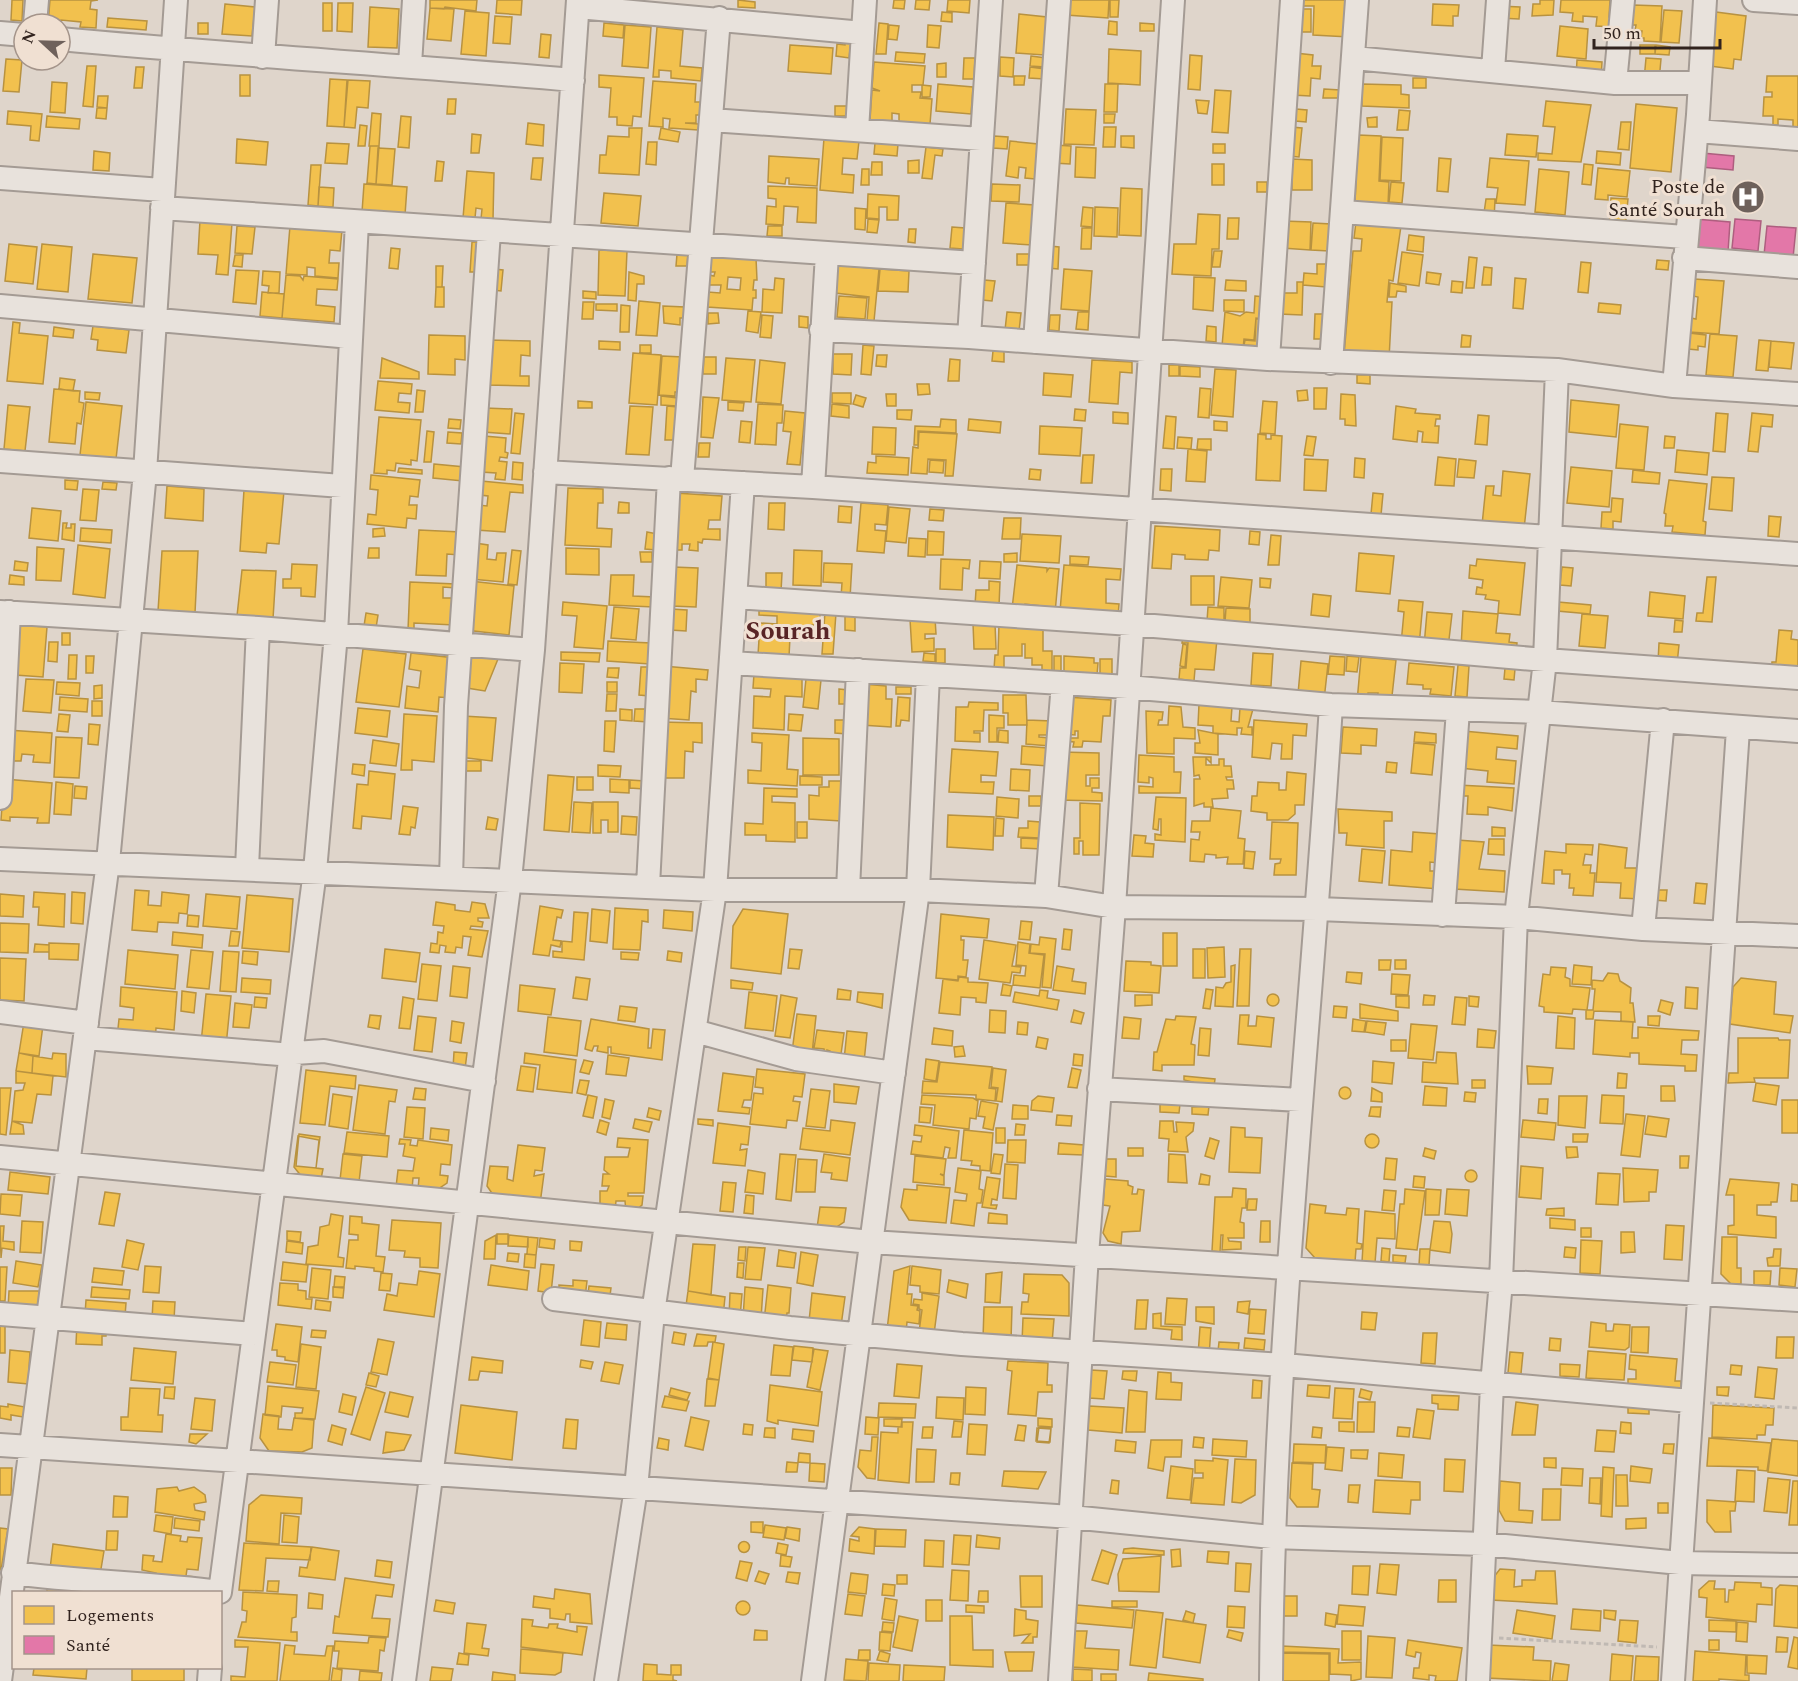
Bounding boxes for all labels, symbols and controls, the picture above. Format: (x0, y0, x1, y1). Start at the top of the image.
north arrow (12, 12, 72, 72)
scale bar (1594, 12, 1720, 50)
text: 50 m (1603, 20, 1641, 47)
text: N (15, 26, 43, 47)
place label: Poste de Santé Sourah (1608, 172, 1725, 225)
hospital icon: Poste de Santé Sourah (1730, 179, 1766, 215)
district label: Sourah (745, 611, 831, 651)
legend (12, 1591, 222, 1669)
text: Logements (66, 1602, 154, 1629)
text: Santé (66, 1632, 111, 1659)

